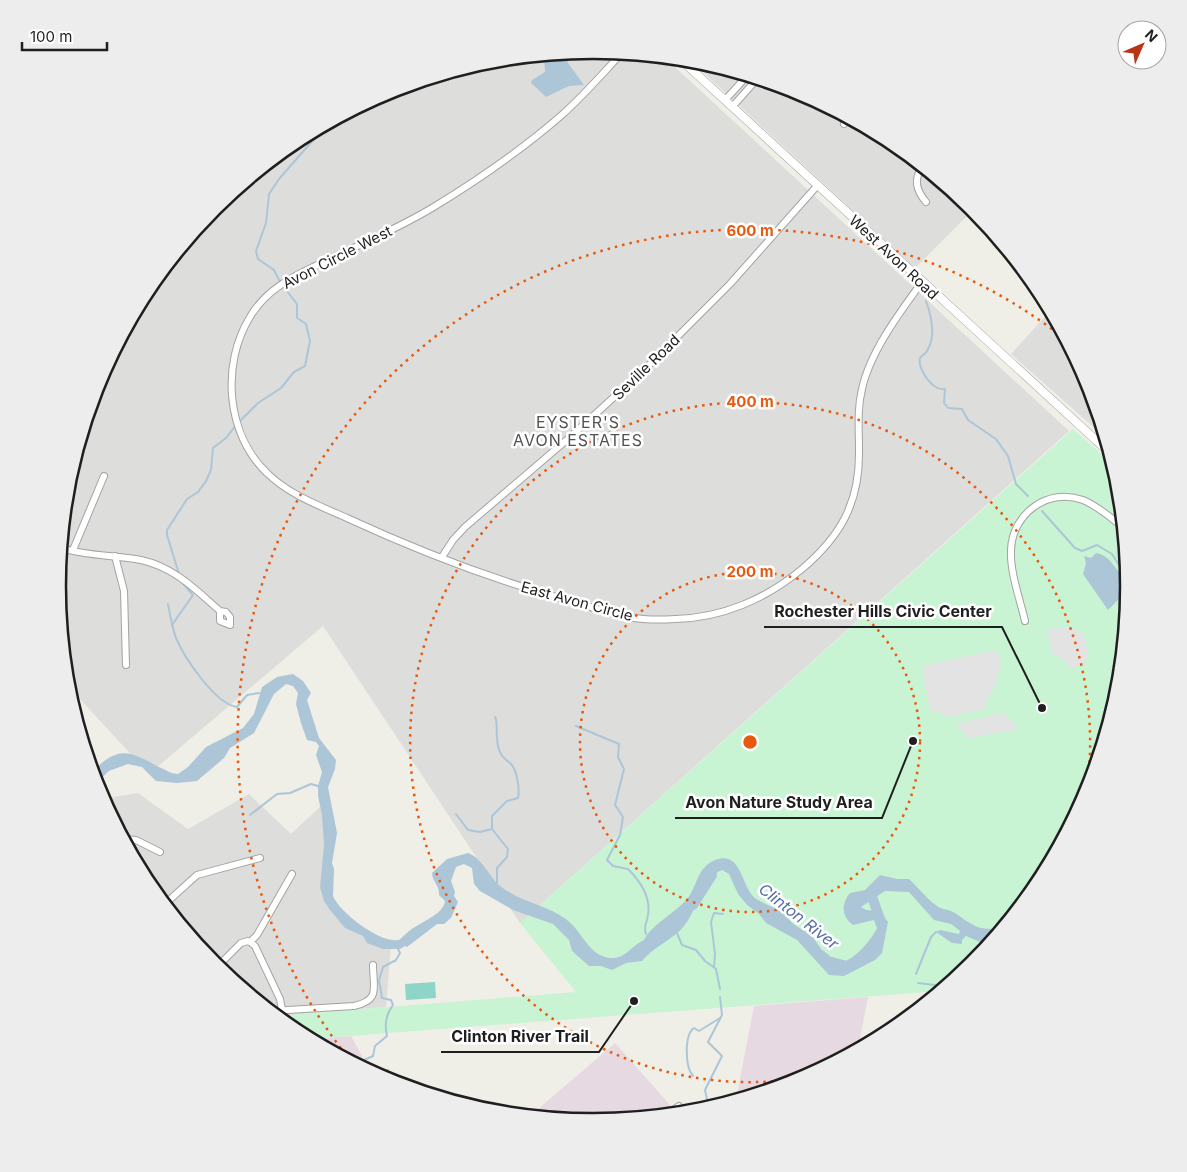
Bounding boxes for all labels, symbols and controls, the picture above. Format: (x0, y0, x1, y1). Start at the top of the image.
scale bar (22, 20, 108, 52)
north arrow (1117, 20, 1167, 70)
text: N (1142, 26, 1161, 45)
text: 100 m (30, 27, 72, 46)
street label: West Avon Road (845, 211, 943, 303)
street label: Avon Circle West (279, 221, 395, 293)
text: 600 m (726, 221, 774, 240)
street label: Seville Road (608, 330, 684, 404)
text: 400 m (726, 392, 774, 411)
district label: EYSTER'S AVON ESTATES (513, 412, 643, 450)
text: 200 m (727, 562, 773, 581)
street label: East Avon Circle (519, 577, 635, 625)
callout: Rochester Hills Civic Center (764, 596, 1002, 627)
text: Rochester Hills Civic Center (774, 601, 992, 621)
centre of rings (741, 733, 759, 751)
callout: Avon Nature Study Area (675, 787, 882, 818)
text: Avon Nature Study Area (685, 792, 873, 812)
water label: Clinton River (755, 879, 844, 954)
callout: Clinton River Trail (441, 1021, 599, 1052)
text: Clinton River Trail (451, 1026, 589, 1046)

